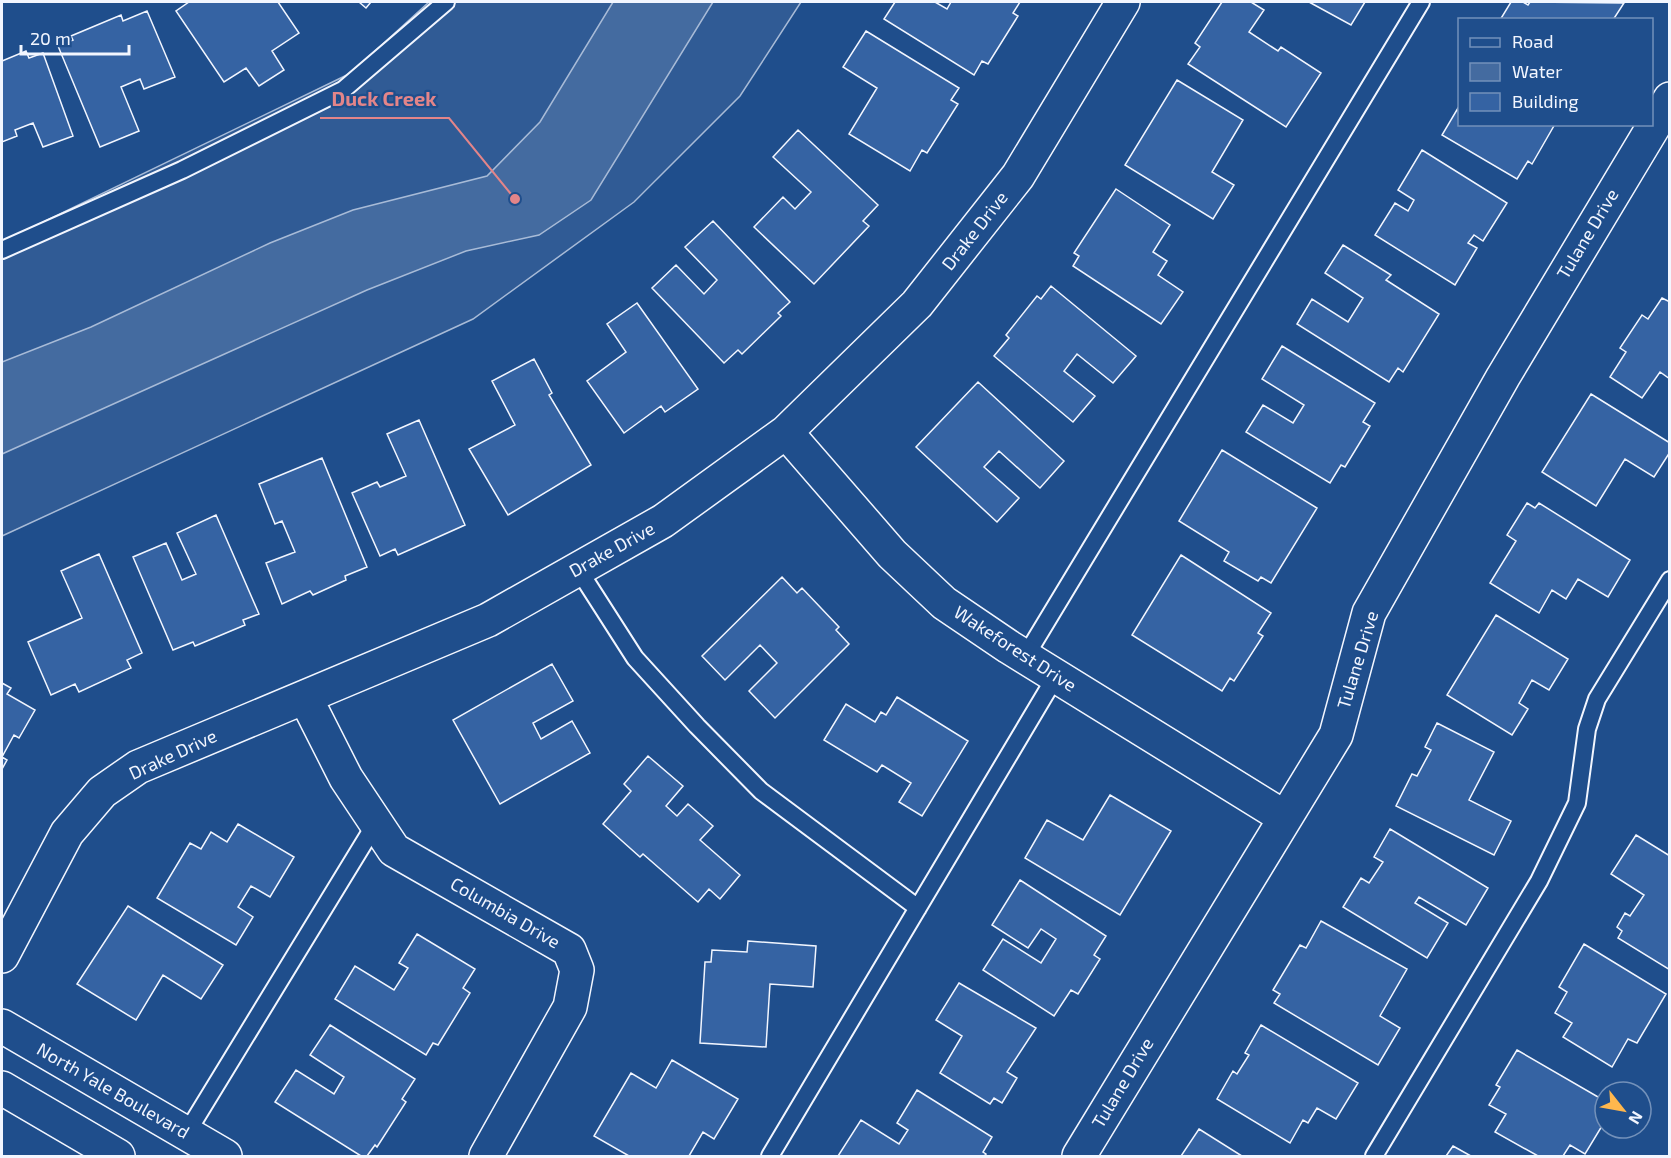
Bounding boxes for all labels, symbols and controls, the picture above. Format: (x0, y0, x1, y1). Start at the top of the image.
scale bar (21, 18, 129, 56)
legend (1458, 18, 1653, 126)
text: 20 m (30, 27, 71, 49)
text: Road (1512, 30, 1553, 52)
text: Water (1512, 60, 1562, 82)
callout: Duck Creek (320, 80, 449, 118)
text: Duck Creek (332, 86, 437, 110)
text: Building (1512, 90, 1579, 112)
street label: Tulane Drive (1552, 184, 1623, 283)
street label: Drake Drive (936, 186, 1012, 274)
street label: Drake Drive (565, 517, 658, 582)
street label: Wakeforest Drive (950, 600, 1081, 696)
street label: Tulane Drive (1332, 608, 1382, 711)
street label: Drake Drive (125, 724, 220, 784)
street label: Columbia Drive (447, 872, 564, 952)
street label: Tulane Drive (1087, 1033, 1158, 1132)
street label: North Yale Boulevard (33, 1038, 194, 1143)
north arrow (1593, 1080, 1653, 1140)
text: N (1625, 1108, 1647, 1128)

